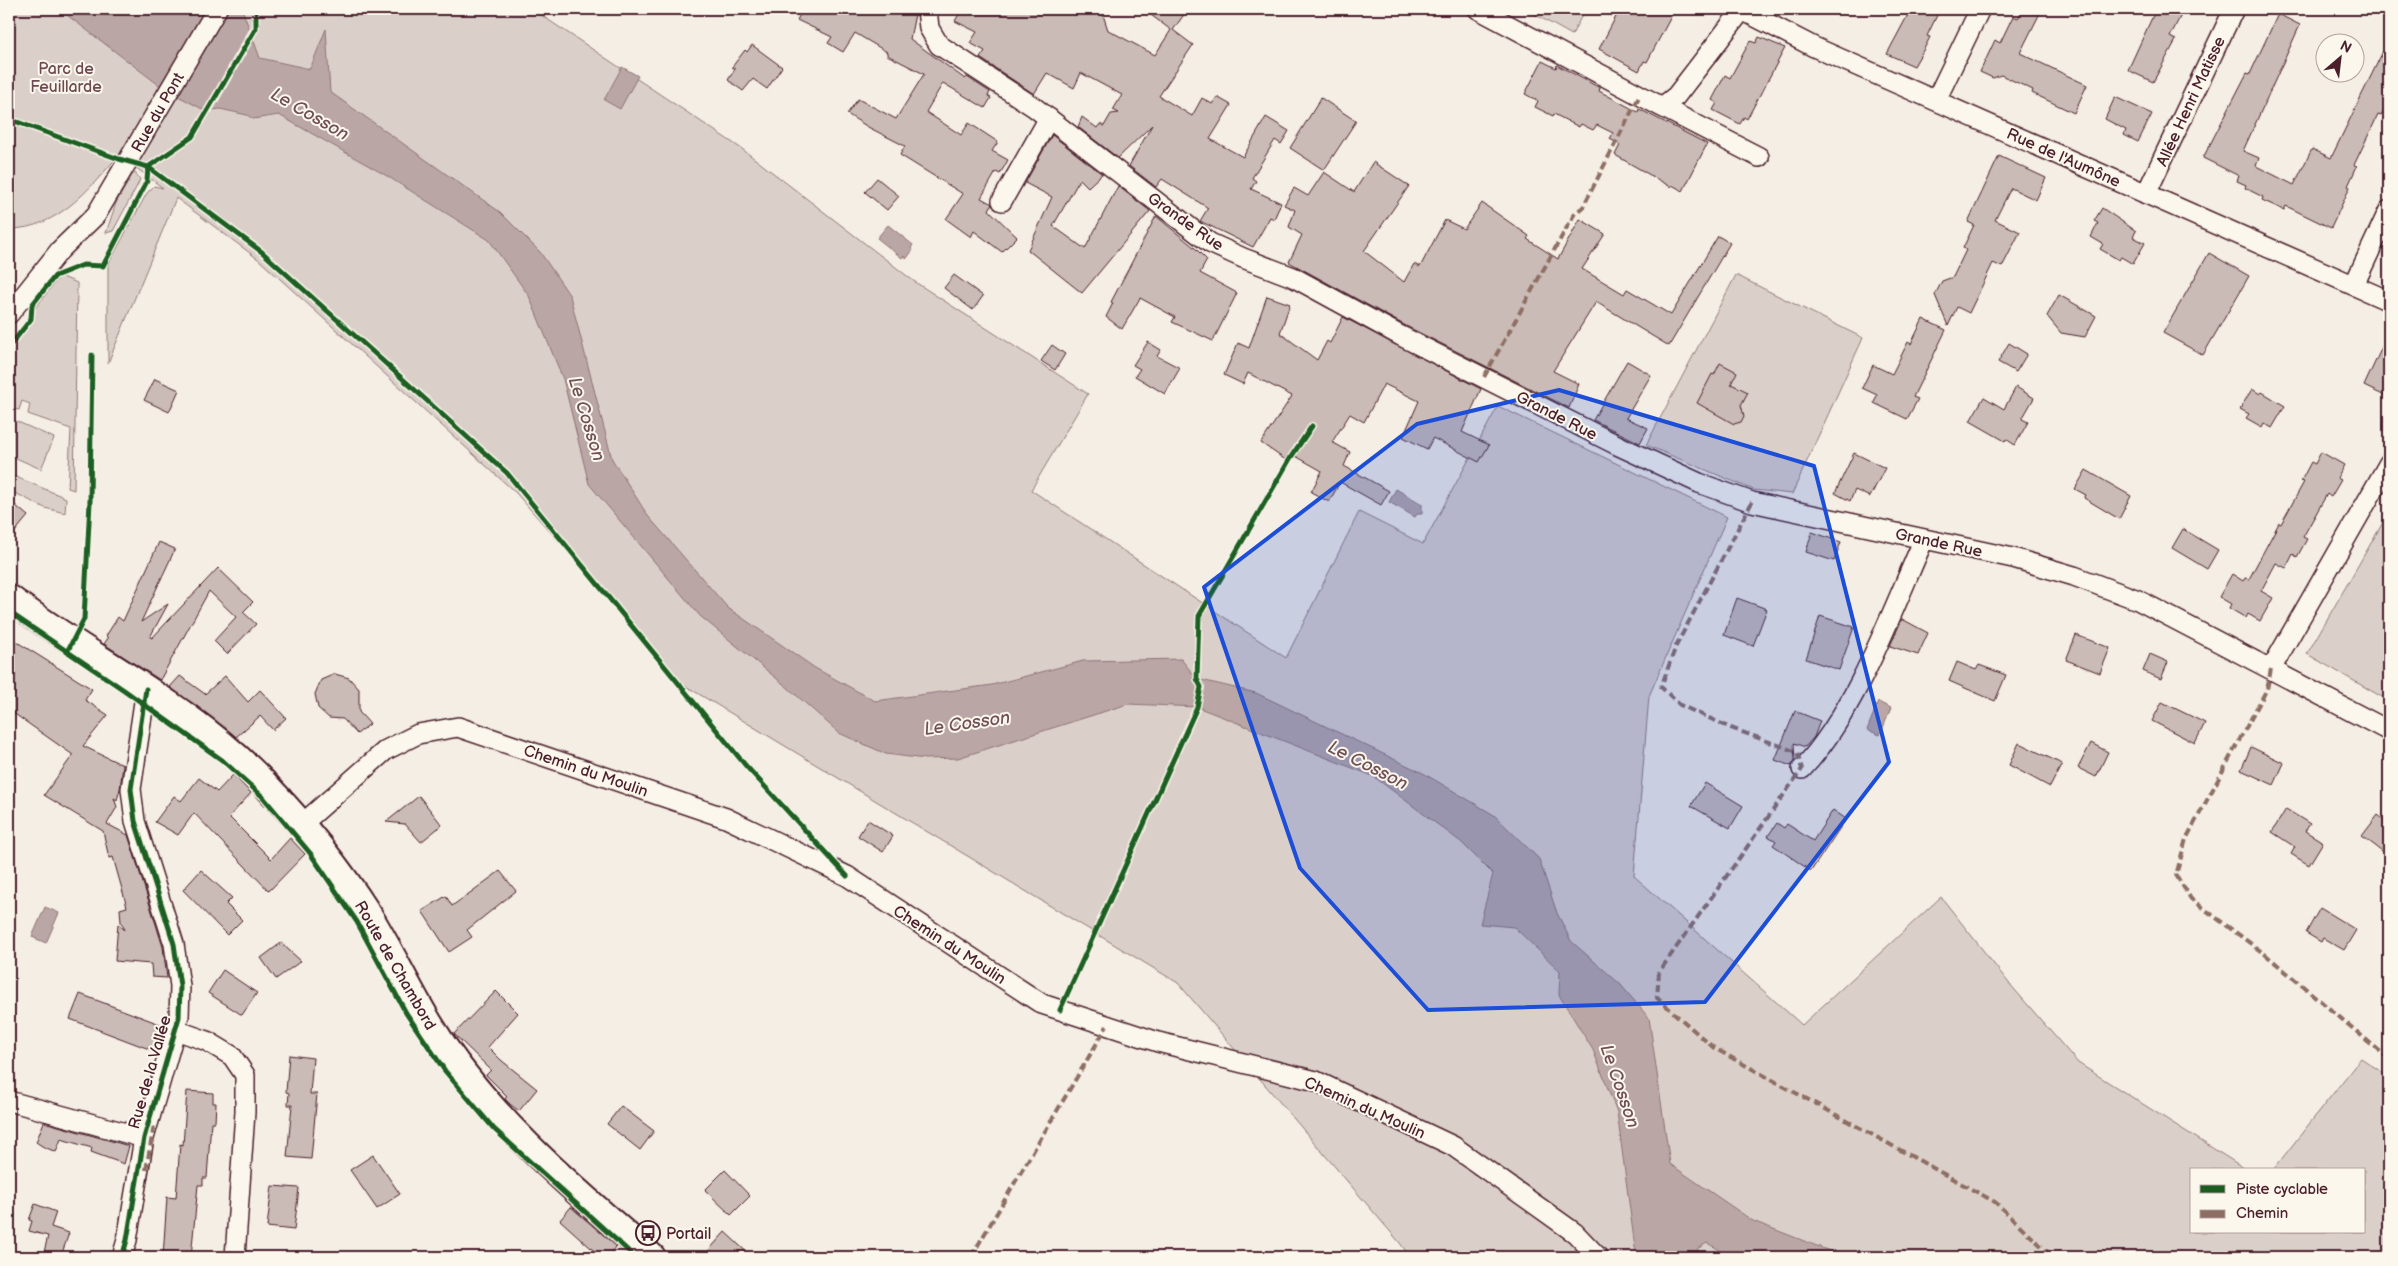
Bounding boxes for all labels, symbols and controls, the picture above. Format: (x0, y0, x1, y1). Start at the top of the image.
north arrow (2316, 32, 2366, 82)
street label: Allée Henri Matisse (2153, 33, 2230, 170)
text: N (2337, 37, 2355, 57)
park label: Parc de Feuillarde (30, 60, 102, 97)
street label: Rue du Pont (128, 69, 189, 156)
water label: Le Cosson (267, 84, 353, 145)
street label: Rue de l'Aumône (2004, 125, 2124, 192)
street label: Grande Rue (1144, 189, 1227, 256)
water label: Le Cosson (564, 375, 609, 464)
street label: Grande Rue (1513, 388, 1600, 445)
street label: Grande Rue (1894, 525, 1984, 562)
water label: Le Cosson (923, 707, 1011, 740)
water label: Le Cosson (1324, 736, 1411, 794)
street label: Chemin du Moulin (521, 741, 650, 802)
street label: Route de Chambord (350, 898, 439, 1034)
street label: Chemin du Moulin (889, 902, 1009, 989)
street label: Rue de la Vallée (125, 1013, 176, 1131)
water label: Le Cosson (1595, 1042, 1644, 1131)
street label: Chemin du Moulin (1301, 1073, 1428, 1144)
legend (2190, 1168, 2366, 1234)
text: Piste cyclable (2236, 1180, 2328, 1199)
text: Chemin (2236, 1204, 2288, 1223)
bus stop icon: Portail (635, 1220, 661, 1246)
place label: Portail (666, 1225, 711, 1244)

